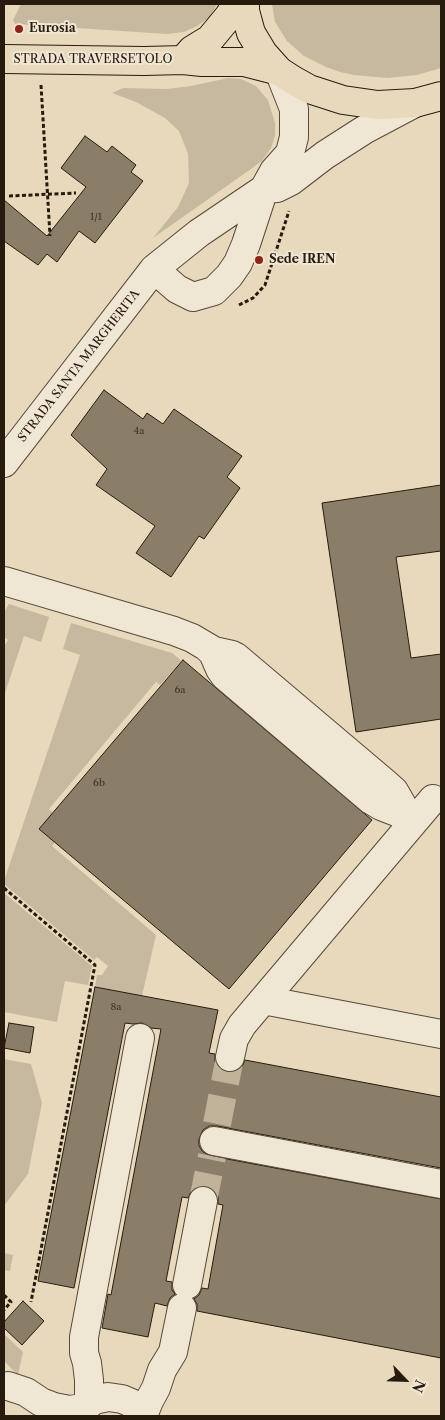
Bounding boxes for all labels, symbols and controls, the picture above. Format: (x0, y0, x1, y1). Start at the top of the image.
place label: Eurosia (29, 22, 76, 36)
marker: Eurosia (13, 23, 25, 35)
street label: STRADA TRAVERSETOLO (14, 53, 172, 67)
house number: 1/1 (90, 211, 102, 223)
place label: Sede IREN (269, 253, 335, 267)
marker: Sede IREN (253, 254, 265, 266)
street label: STRADA SANTA MARGHERITA (15, 287, 143, 445)
house number: 4a (133, 425, 145, 437)
house number: 6a (174, 684, 186, 696)
house number: 6b (93, 777, 105, 789)
house number: 8a (110, 1001, 122, 1013)
north arrow (380, 1355, 430, 1405)
text: N (408, 1377, 429, 1395)

